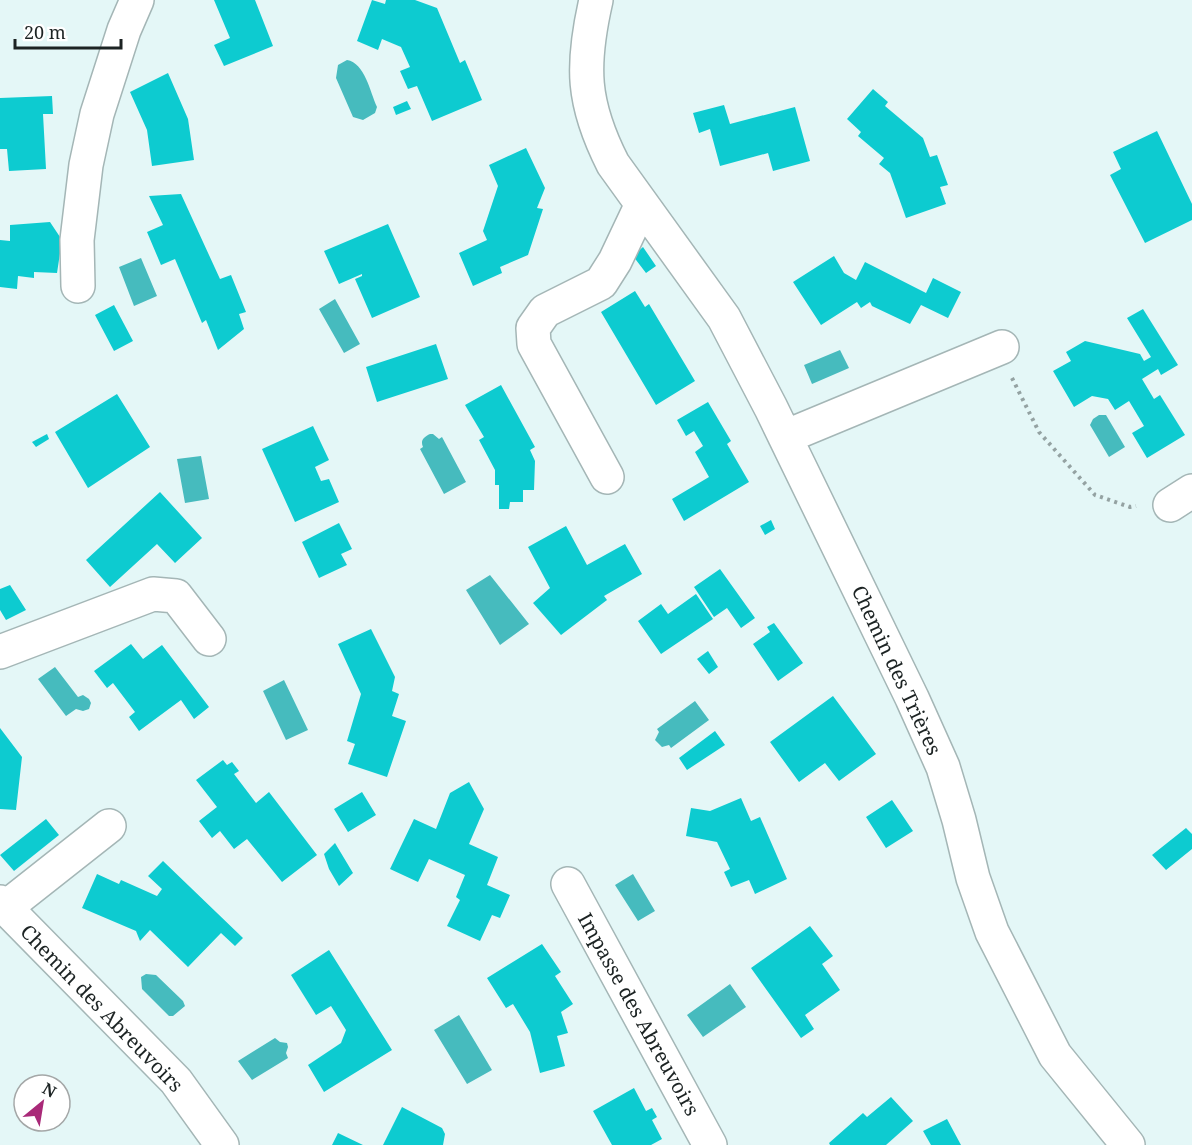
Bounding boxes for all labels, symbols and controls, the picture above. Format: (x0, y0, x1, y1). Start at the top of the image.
scale bar (15, 12, 122, 50)
text: 20 m (24, 20, 66, 44)
street label: Chemin des Trières (846, 581, 948, 759)
street label: Impasse des Abreuvoirs (572, 908, 706, 1120)
street label: Chemin des Abreuvoirs (15, 918, 189, 1098)
north arrow (12, 1073, 72, 1133)
text: N (39, 1077, 61, 1103)

